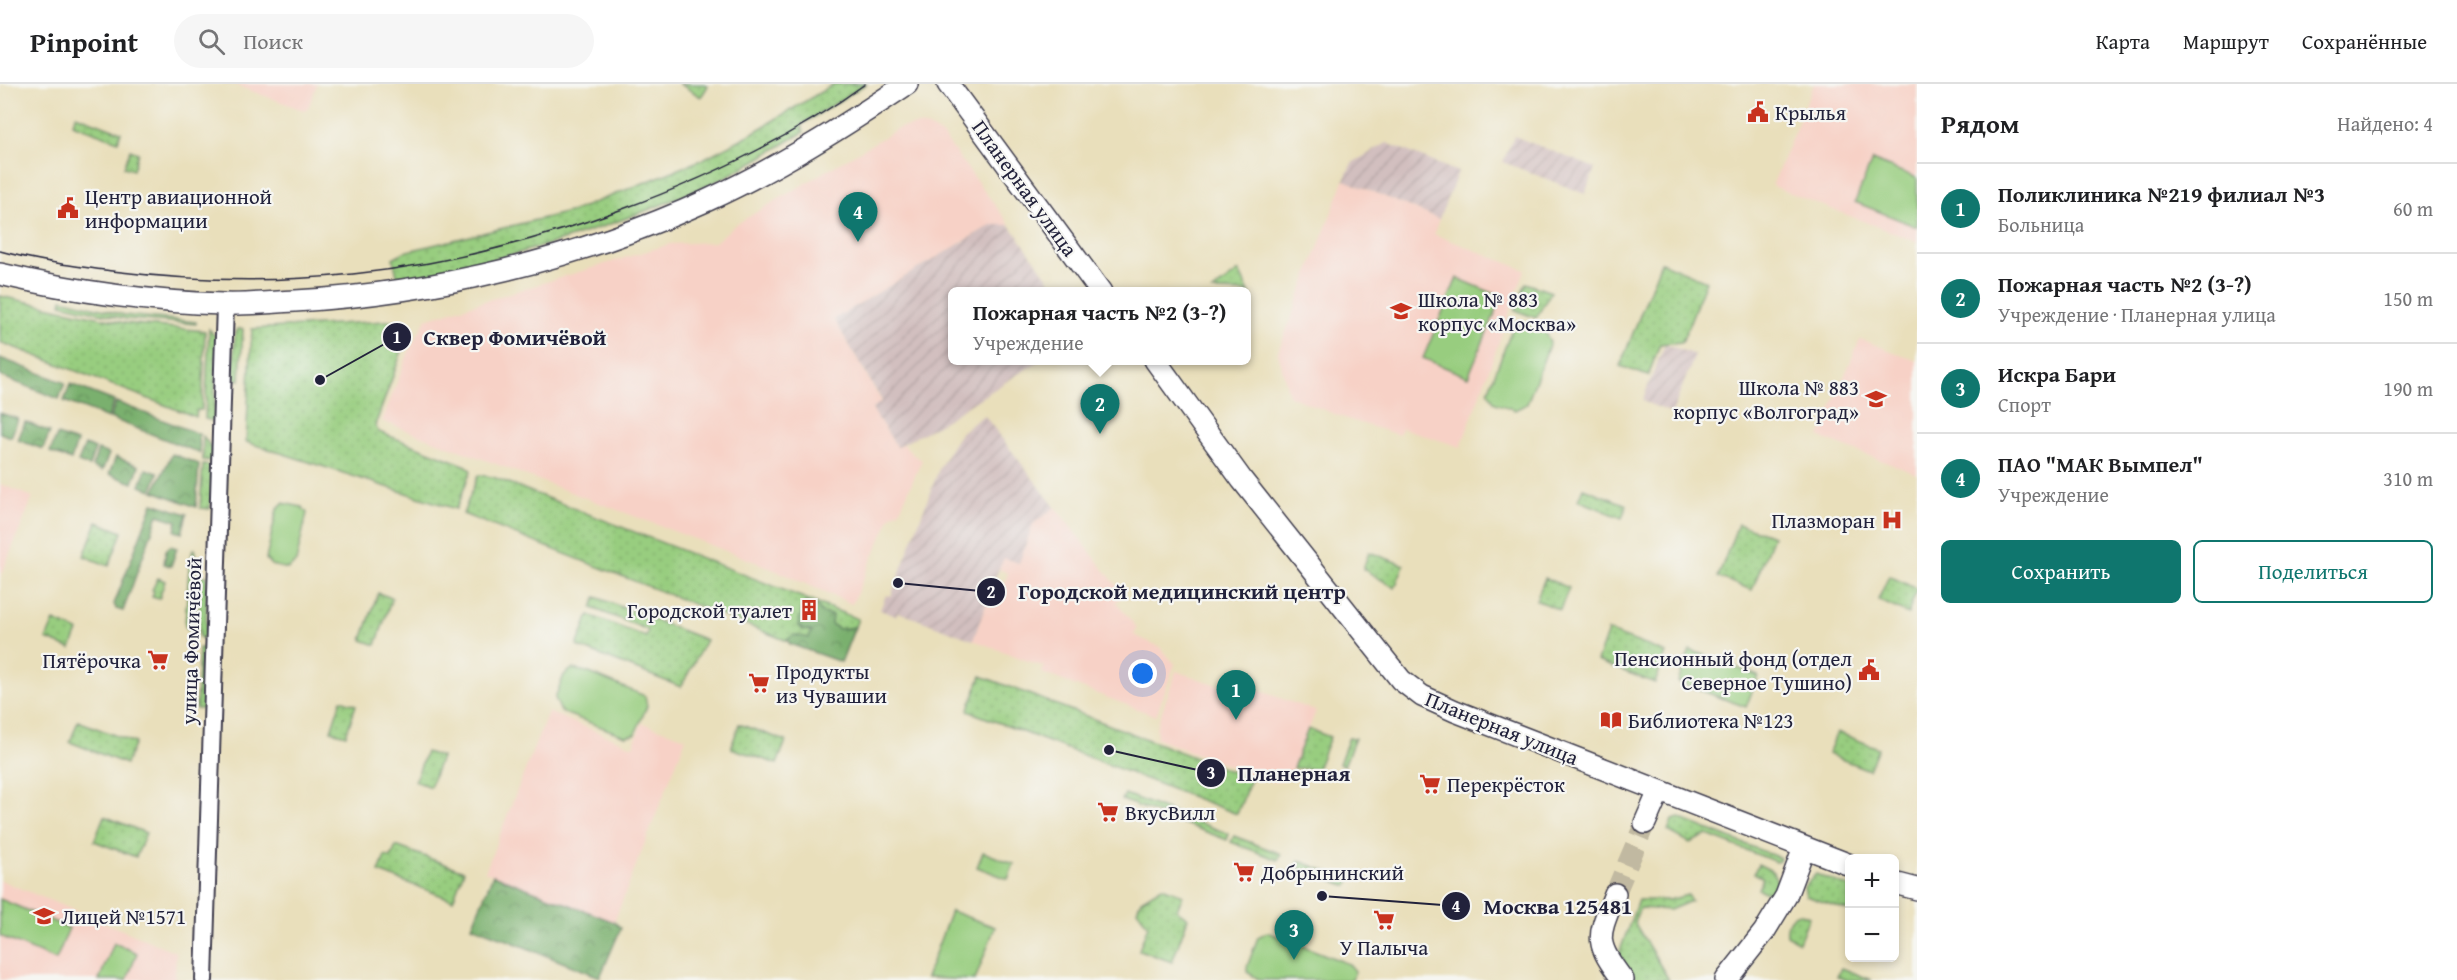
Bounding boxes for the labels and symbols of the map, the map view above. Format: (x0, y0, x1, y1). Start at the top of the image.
place label: Крылья (1775, 97, 1846, 128)
public building icon: Крылья (1746, 100, 1770, 124)
street label: Планерная улица (965, 113, 1085, 263)
place label: Центр авиационной информации (85, 181, 272, 236)
pin: 4 (838, 192, 878, 242)
public building icon: Центр авиационной информации (56, 196, 80, 220)
place label: Школа № 883 корпус «Москва» (1418, 284, 1576, 339)
school or university icon: Школа № 883 корпус «Москва» (1389, 299, 1413, 323)
callout: Сквер Фомичёвой (382, 317, 619, 357)
text: Сквер Фомичёвой (424, 321, 607, 353)
text: 1 (392, 323, 402, 350)
place label: Школа № 883 корпус «Волгоград» (1673, 372, 1859, 427)
pin: 2 (1080, 384, 1120, 434)
school or university icon: Школа № 883 корпус «Волгоград» (1864, 387, 1888, 411)
place label: Плазморан (1772, 505, 1875, 536)
hospital icon: Плазморан (1880, 508, 1904, 532)
street label: улица Фомичёвой (173, 557, 209, 726)
callout: Городской медицинский центр (976, 572, 1358, 612)
text: Городской медицинский центр (1018, 575, 1346, 607)
text: 2 (986, 578, 996, 605)
place label: Городской туалет (627, 595, 792, 626)
building icon: Городской туалет (797, 598, 821, 622)
place label: Пенсионный фонд (отдел Северное Тушино) (1614, 643, 1852, 698)
place label: Пятёрочка (43, 645, 141, 676)
supermarket icon: Пятёрочка (146, 648, 170, 672)
place label: Продукты из Чувашии (776, 656, 887, 711)
public building icon: Пенсионный фонд (отдел Северное Тушино) (1857, 658, 1881, 682)
your location (1128, 659, 1157, 688)
pin: 1 (1216, 670, 1256, 720)
supermarket icon: Продукты из Чувашии (747, 671, 771, 695)
street label: Планерная улица (1421, 683, 1583, 773)
place label: Библиотека №123 (1628, 705, 1794, 736)
library icon: Библиотека №123 (1599, 708, 1623, 732)
callout: Планерная (1196, 753, 1362, 793)
text: Планерная (1238, 757, 1350, 789)
text: 3 (1206, 759, 1216, 786)
place label: Перекрёсток (1447, 769, 1565, 800)
supermarket icon: Перекрёсток (1418, 772, 1442, 796)
place label: ВкусВилл (1125, 797, 1216, 828)
supermarket icon: ВкусВилл (1096, 800, 1120, 824)
place label: Добрынинский (1260, 857, 1404, 888)
supermarket icon: Добрынинский (1232, 860, 1256, 884)
callout: Москва 125481 (1441, 886, 1644, 926)
text: Москва 125481 (1483, 890, 1633, 922)
text: 4 (1451, 892, 1461, 919)
place label: Лицей №1571 (61, 901, 186, 932)
school or university icon: Лицей №1571 (32, 904, 56, 928)
supermarket icon: У Палыча (1372, 908, 1396, 932)
pin: 3 (1274, 910, 1314, 960)
place label: У Палыча (1340, 932, 1428, 963)

